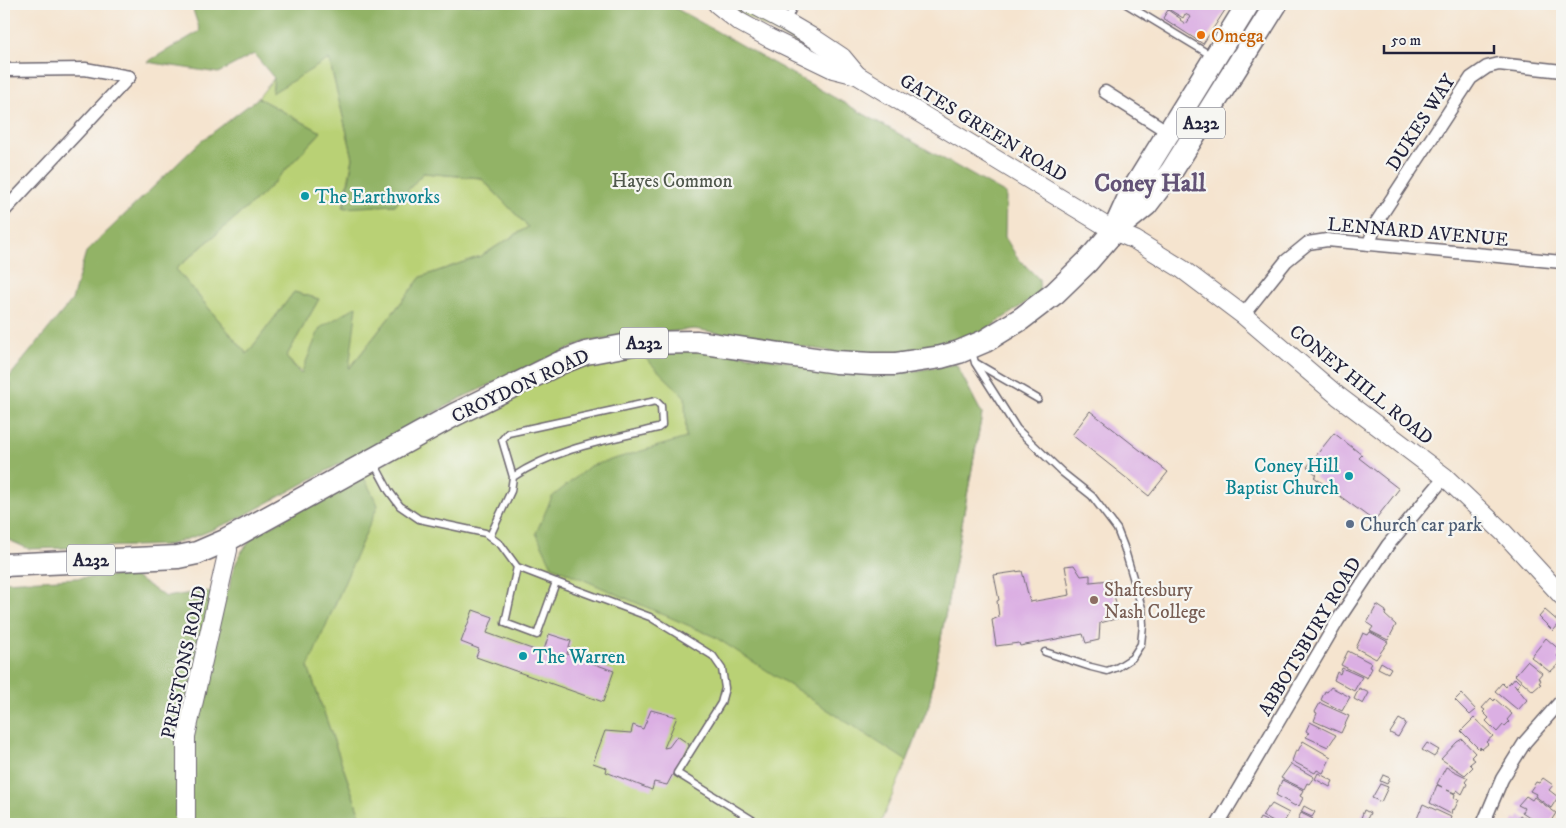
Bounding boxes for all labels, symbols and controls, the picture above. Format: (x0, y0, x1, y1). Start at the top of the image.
scale bar (1384, 22, 1494, 54)
place label: Omega (1211, 25, 1264, 48)
marker: Omega (1195, 29, 1207, 41)
text: 50 m (1391, 31, 1421, 50)
street label: GATES GREEN ROAD (895, 69, 1071, 187)
street label: DUKES WAY (1382, 70, 1461, 175)
road number: A232 (1177, 108, 1225, 138)
district label: Coney Hall (1094, 169, 1206, 199)
park label: Hayes Common (612, 170, 732, 193)
place label: The Earthworks (315, 186, 440, 209)
marker: The Earthworks (299, 190, 311, 202)
street label: LENNARD AVENUE (1326, 213, 1509, 252)
street label: CONEY HILL ROAD (1285, 320, 1438, 450)
road number: A232 (620, 328, 668, 358)
street label: CROYDON ROAD (448, 344, 593, 428)
place label: Coney Hill Baptist Church (1225, 455, 1339, 500)
marker: Coney Hill Baptist Church (1343, 470, 1355, 482)
place label: Church car park (1360, 514, 1483, 537)
marker: Church car park (1344, 518, 1356, 530)
road number: A232 (67, 544, 115, 576)
street label: ABBOTSBURY ROAD (1254, 553, 1367, 720)
place label: Shaftesbury Nash College (1104, 579, 1206, 624)
street label: PRESTONS ROAD (157, 583, 212, 741)
marker: Shaftesbury Nash College (1088, 594, 1100, 606)
place label: The Warren (533, 646, 626, 669)
marker: The Warren (517, 650, 529, 662)

